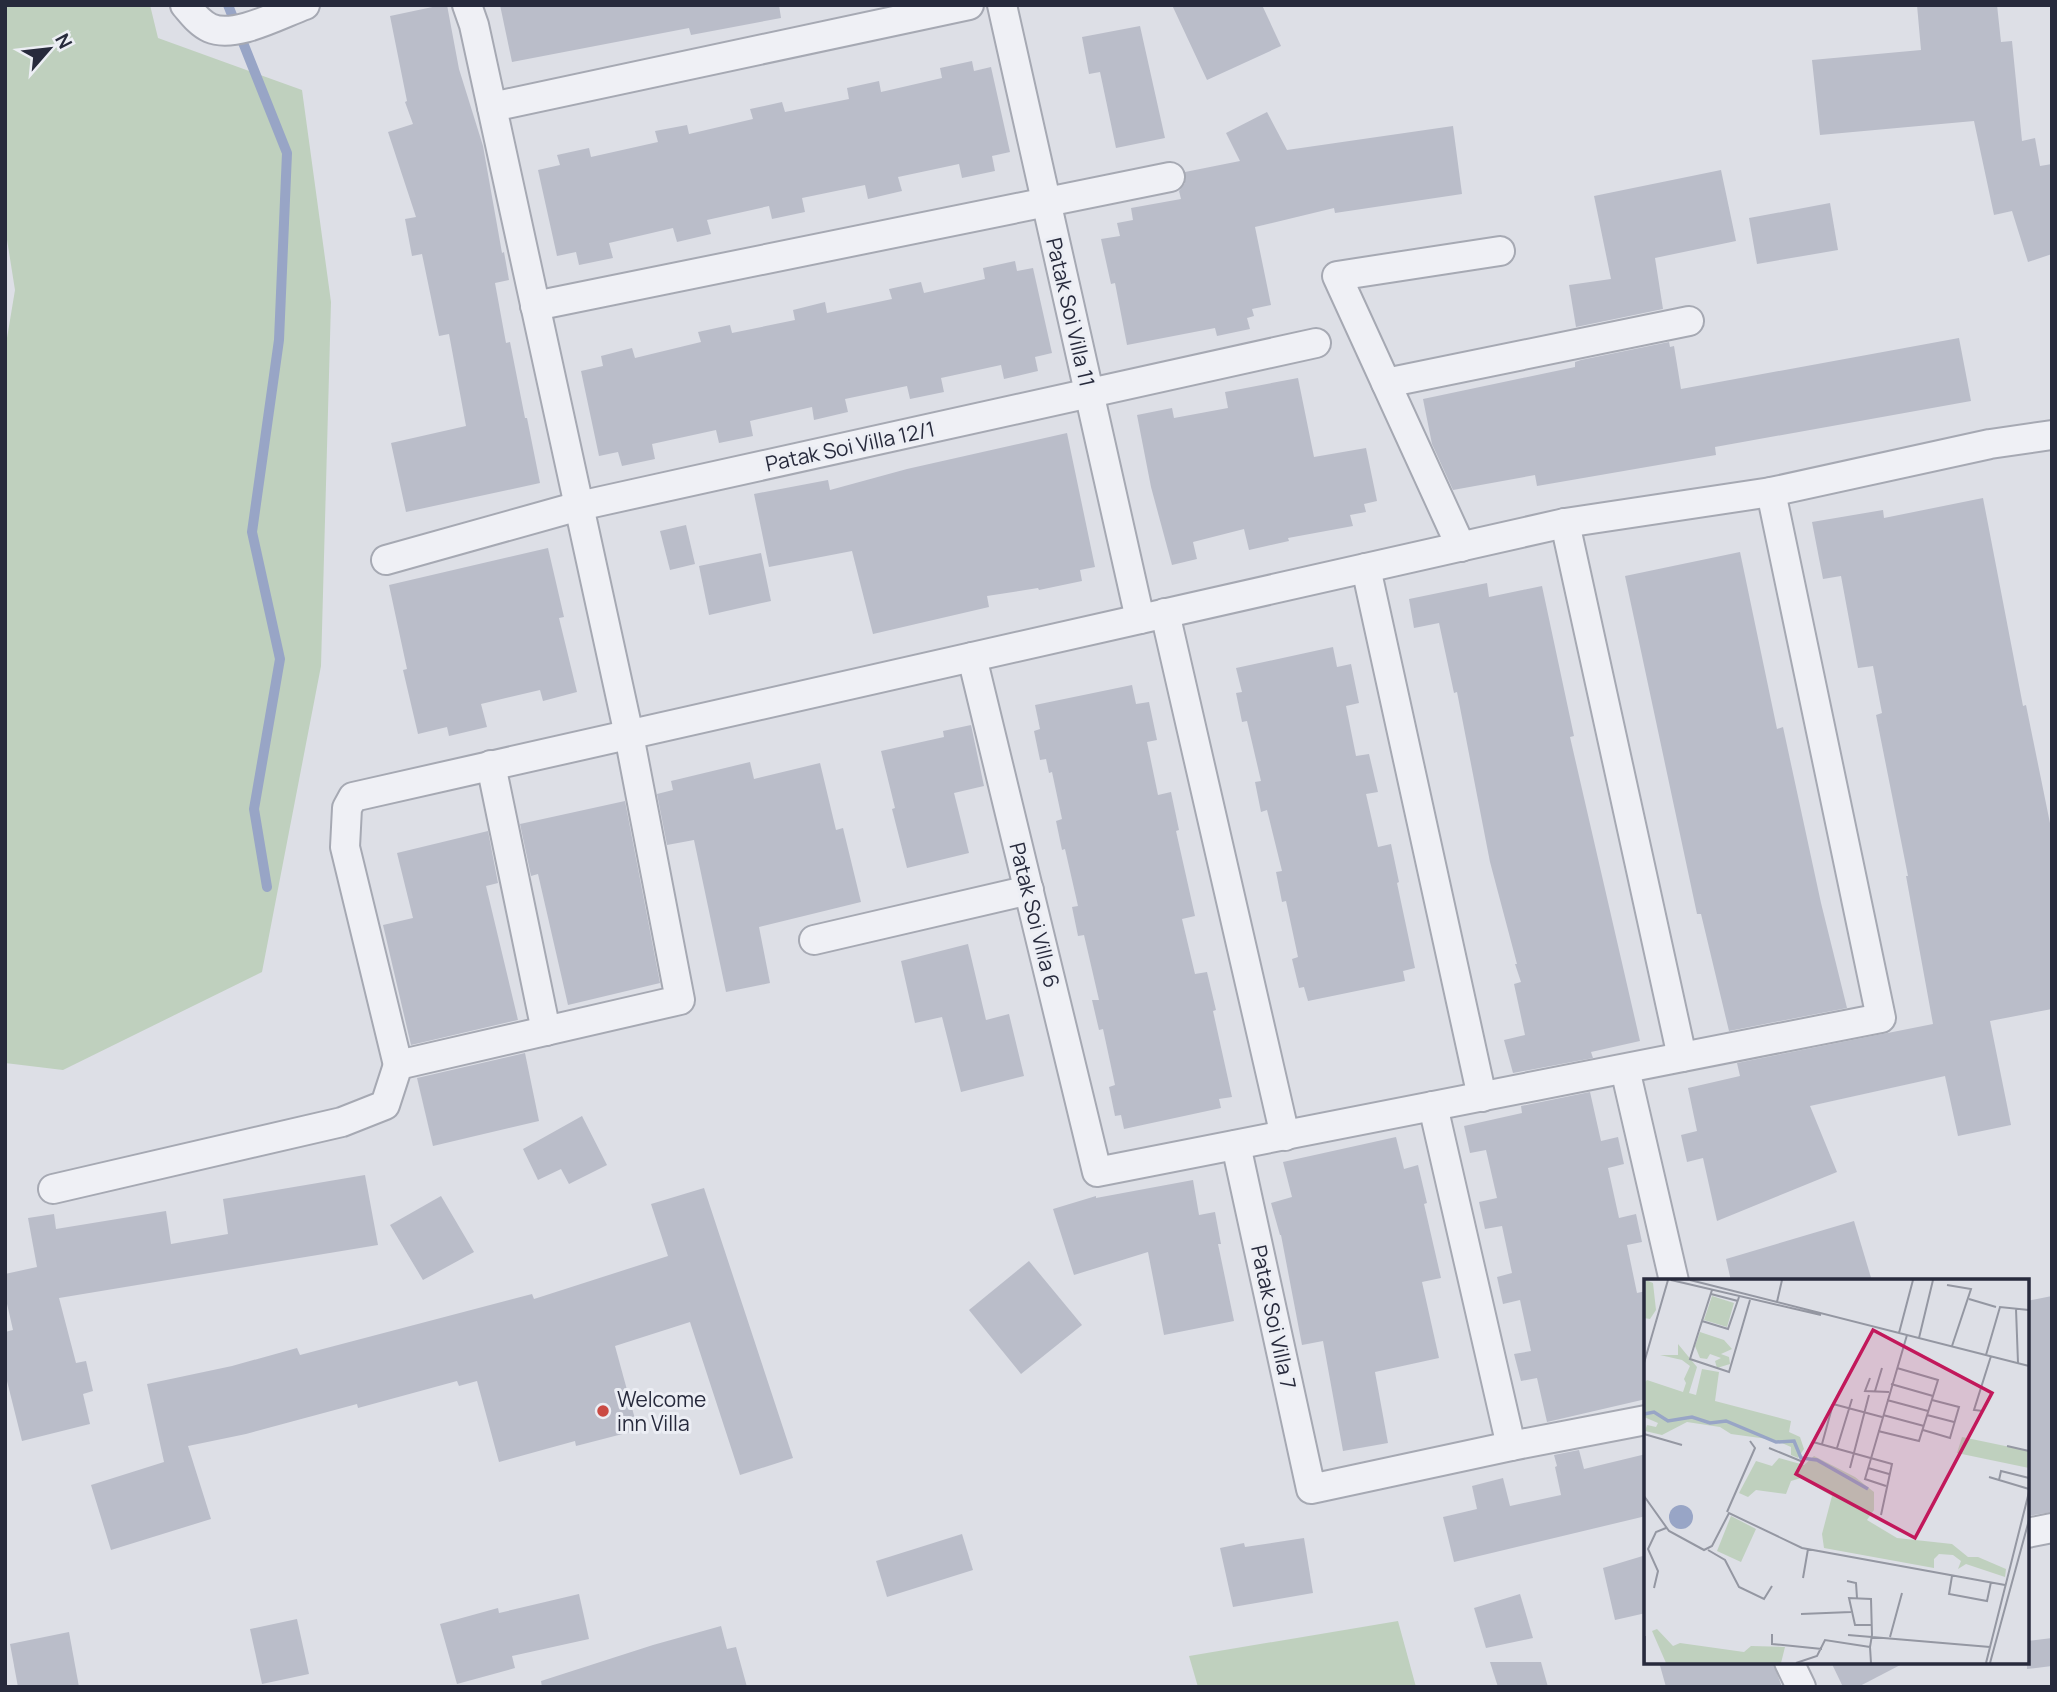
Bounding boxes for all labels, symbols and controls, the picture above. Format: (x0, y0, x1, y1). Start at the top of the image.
north arrow (14, 14, 84, 84)
text: N (49, 29, 79, 53)
street label: Patak Soi Villa 11 (1040, 235, 1102, 389)
street label: Patak Soi Villa 12/1 (763, 414, 937, 478)
street label: Patak Soi Villa 6 (1003, 839, 1067, 991)
street label: Patak Soi Villa 7 (1245, 1242, 1303, 1392)
inset map (1644, 1279, 2029, 1664)
place label: Welcome inn Villa (617, 1385, 706, 1437)
marker: Welcome inn Villa (595, 1403, 611, 1419)

